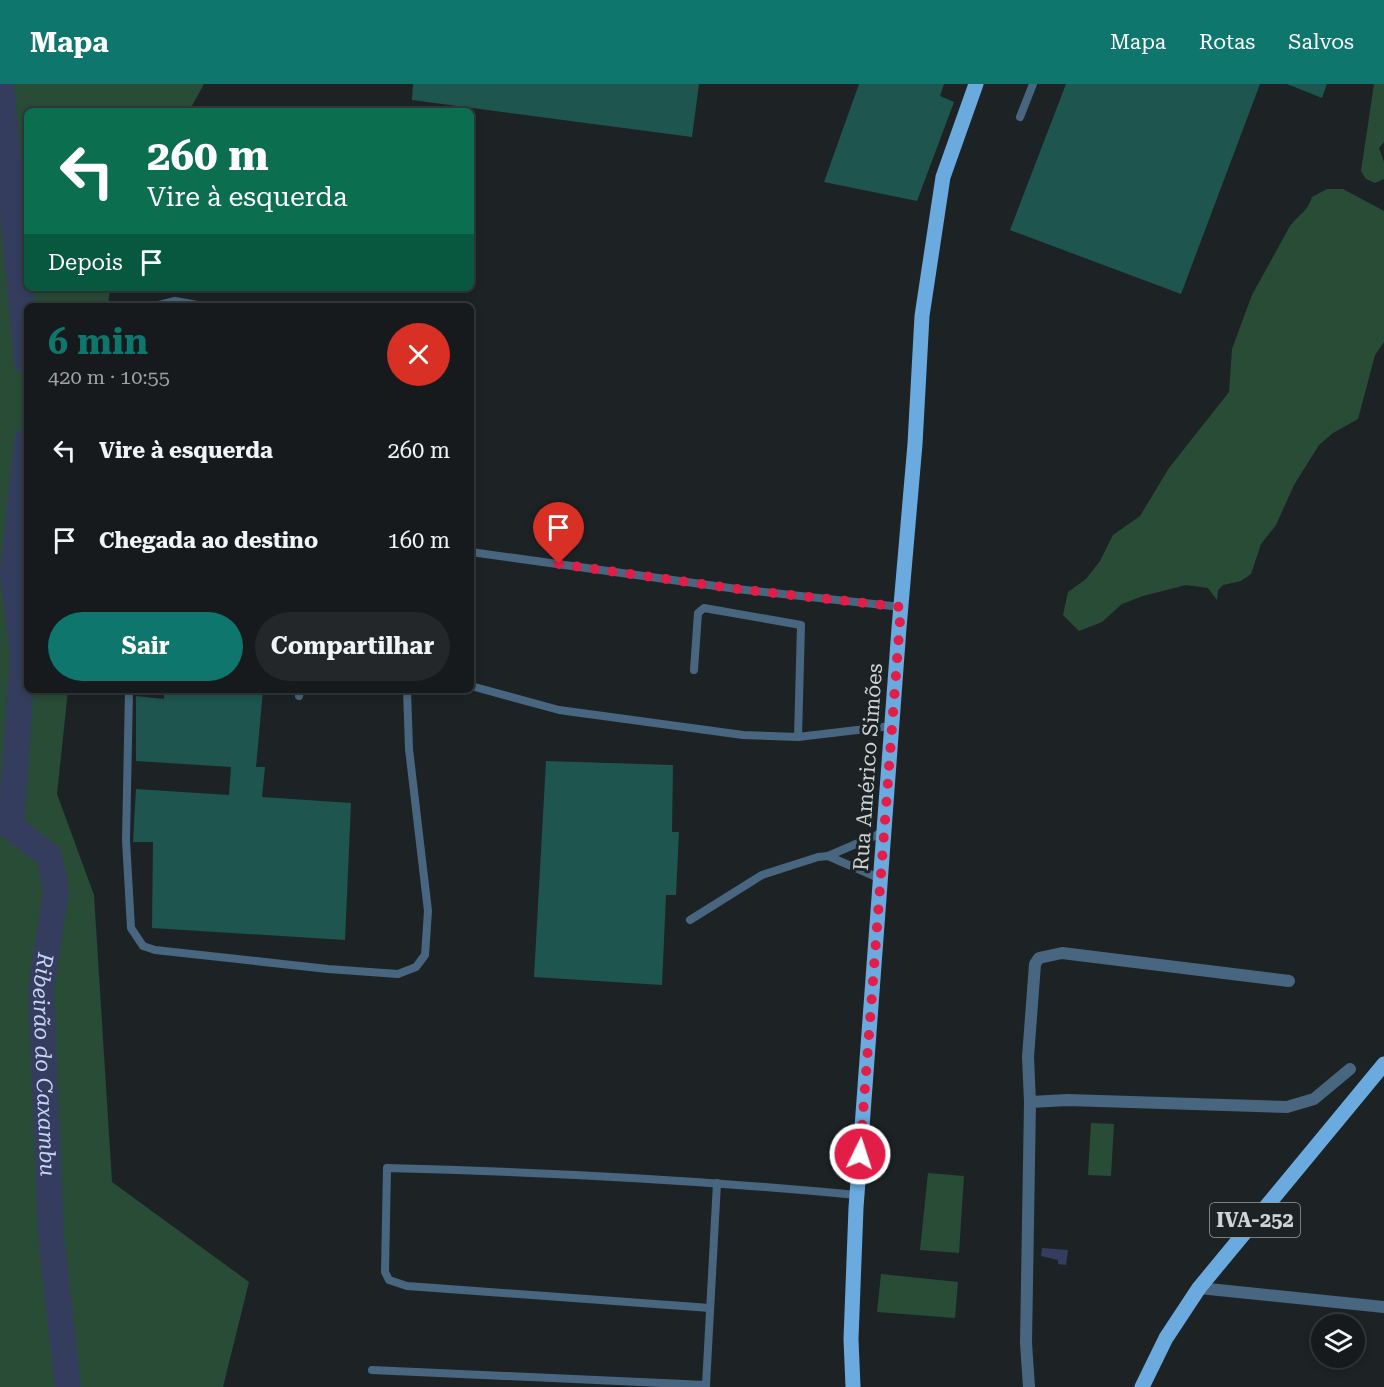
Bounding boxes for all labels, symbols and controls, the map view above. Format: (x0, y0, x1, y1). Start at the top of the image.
text: Mapa (30, 26, 109, 59)
text: Mapa (1110, 30, 1166, 54)
text: Rotas (1199, 30, 1255, 54)
text: Salvos (1288, 30, 1354, 54)
text: 260 m (147, 131, 269, 180)
icon: left (48, 132, 126, 210)
text: Vire à esquerda (147, 181, 348, 213)
icon: arrive (135, 246, 168, 279)
text: Depois (48, 250, 123, 275)
text: 6 min (48, 321, 148, 363)
button: close (387, 323, 450, 386)
text: 420 m · 10:55 (48, 365, 170, 389)
icon: left (48, 434, 81, 467)
text: Vire à esquerda (99, 438, 273, 463)
text: 260 m (387, 438, 450, 463)
pin (533, 502, 584, 564)
icon: arrive (542, 511, 575, 544)
icon: arrive (48, 524, 81, 557)
text: Chegada ao destino (99, 528, 318, 553)
text: 160 m (387, 528, 450, 553)
button: Sair (48, 612, 243, 681)
button: Compartilhar (255, 612, 450, 681)
street label: Rua Américo Simões (849, 662, 887, 872)
water label: Ribeirão do Caxambu (28, 950, 61, 1177)
position arrow (828, 1122, 892, 1186)
road number: IVA-252 (1210, 1203, 1300, 1237)
map controls (1311, 1314, 1365, 1368)
button: layers (1311, 1314, 1365, 1368)

